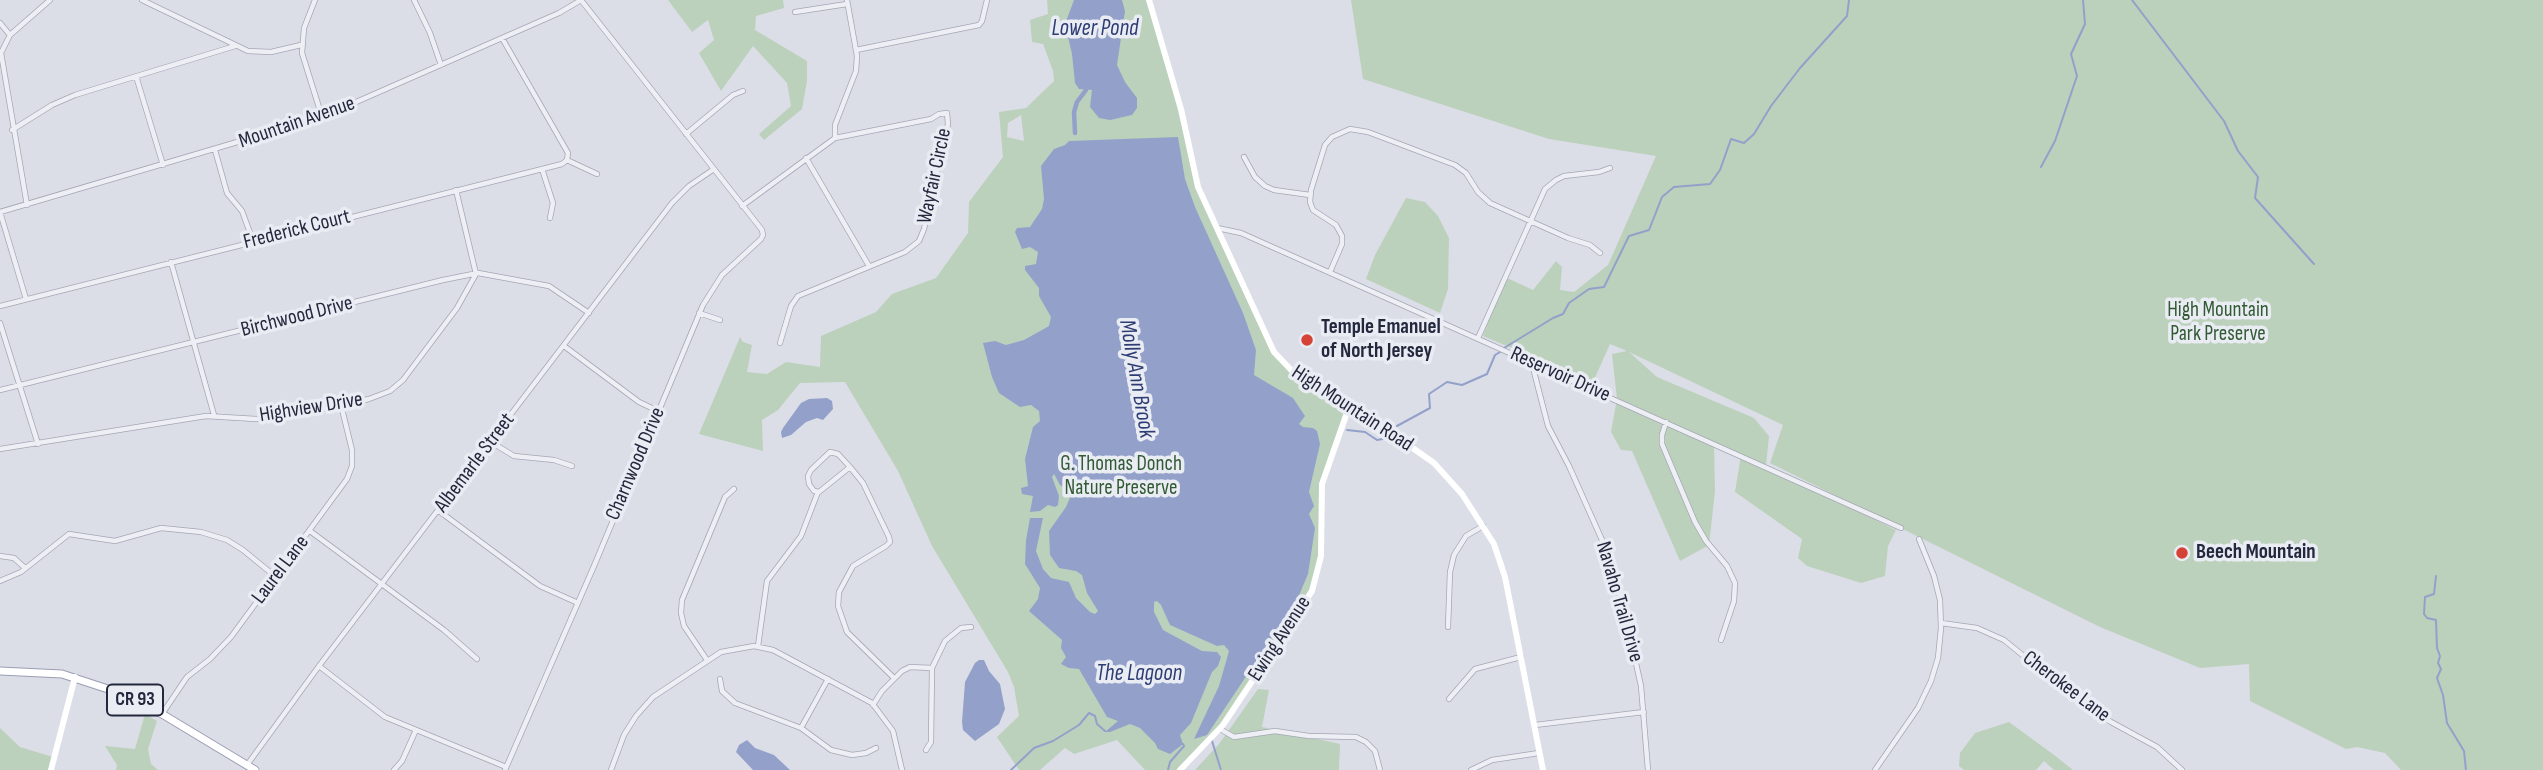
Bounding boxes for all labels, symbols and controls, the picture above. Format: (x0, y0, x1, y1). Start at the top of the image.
water label: Lower Pond (1052, 15, 1138, 43)
street label: Mountain Avenue (236, 91, 358, 155)
street label: Wayfair Circle (913, 126, 957, 226)
street label: Frederick Court (241, 205, 353, 255)
street label: Birchwood Drive (239, 291, 355, 343)
park label: High Mountain Park Preserve (2167, 298, 2269, 348)
place label: Temple Emanuel of North Jersey (1321, 315, 1441, 365)
water label: Molly Ann Brook (1112, 318, 1160, 440)
marker: Temple Emanuel of North Jersey (1299, 332, 1315, 348)
street label: Reservoir Drive (1506, 342, 1614, 408)
street label: High Mountain Road (1286, 360, 1418, 458)
street label: Highview Drive (258, 387, 364, 429)
street label: Charnwood Drive (601, 404, 671, 524)
street label: Albemarle Street (429, 408, 521, 518)
park label: G. Thomas Donch Nature Preserve (1060, 452, 1182, 502)
street label: Laurel Lane (247, 531, 315, 609)
street label: Navaho Trail Drive (1590, 539, 1648, 665)
place label: Beech Mountain (2196, 540, 2316, 566)
marker: Beech Mountain (2174, 545, 2190, 561)
street label: Ewing Avenue (1243, 592, 1317, 686)
street label: Cherokee Lane (2017, 646, 2115, 728)
water label: The Lagoon (1096, 660, 1182, 688)
road number: CR 93 (107, 684, 163, 716)

